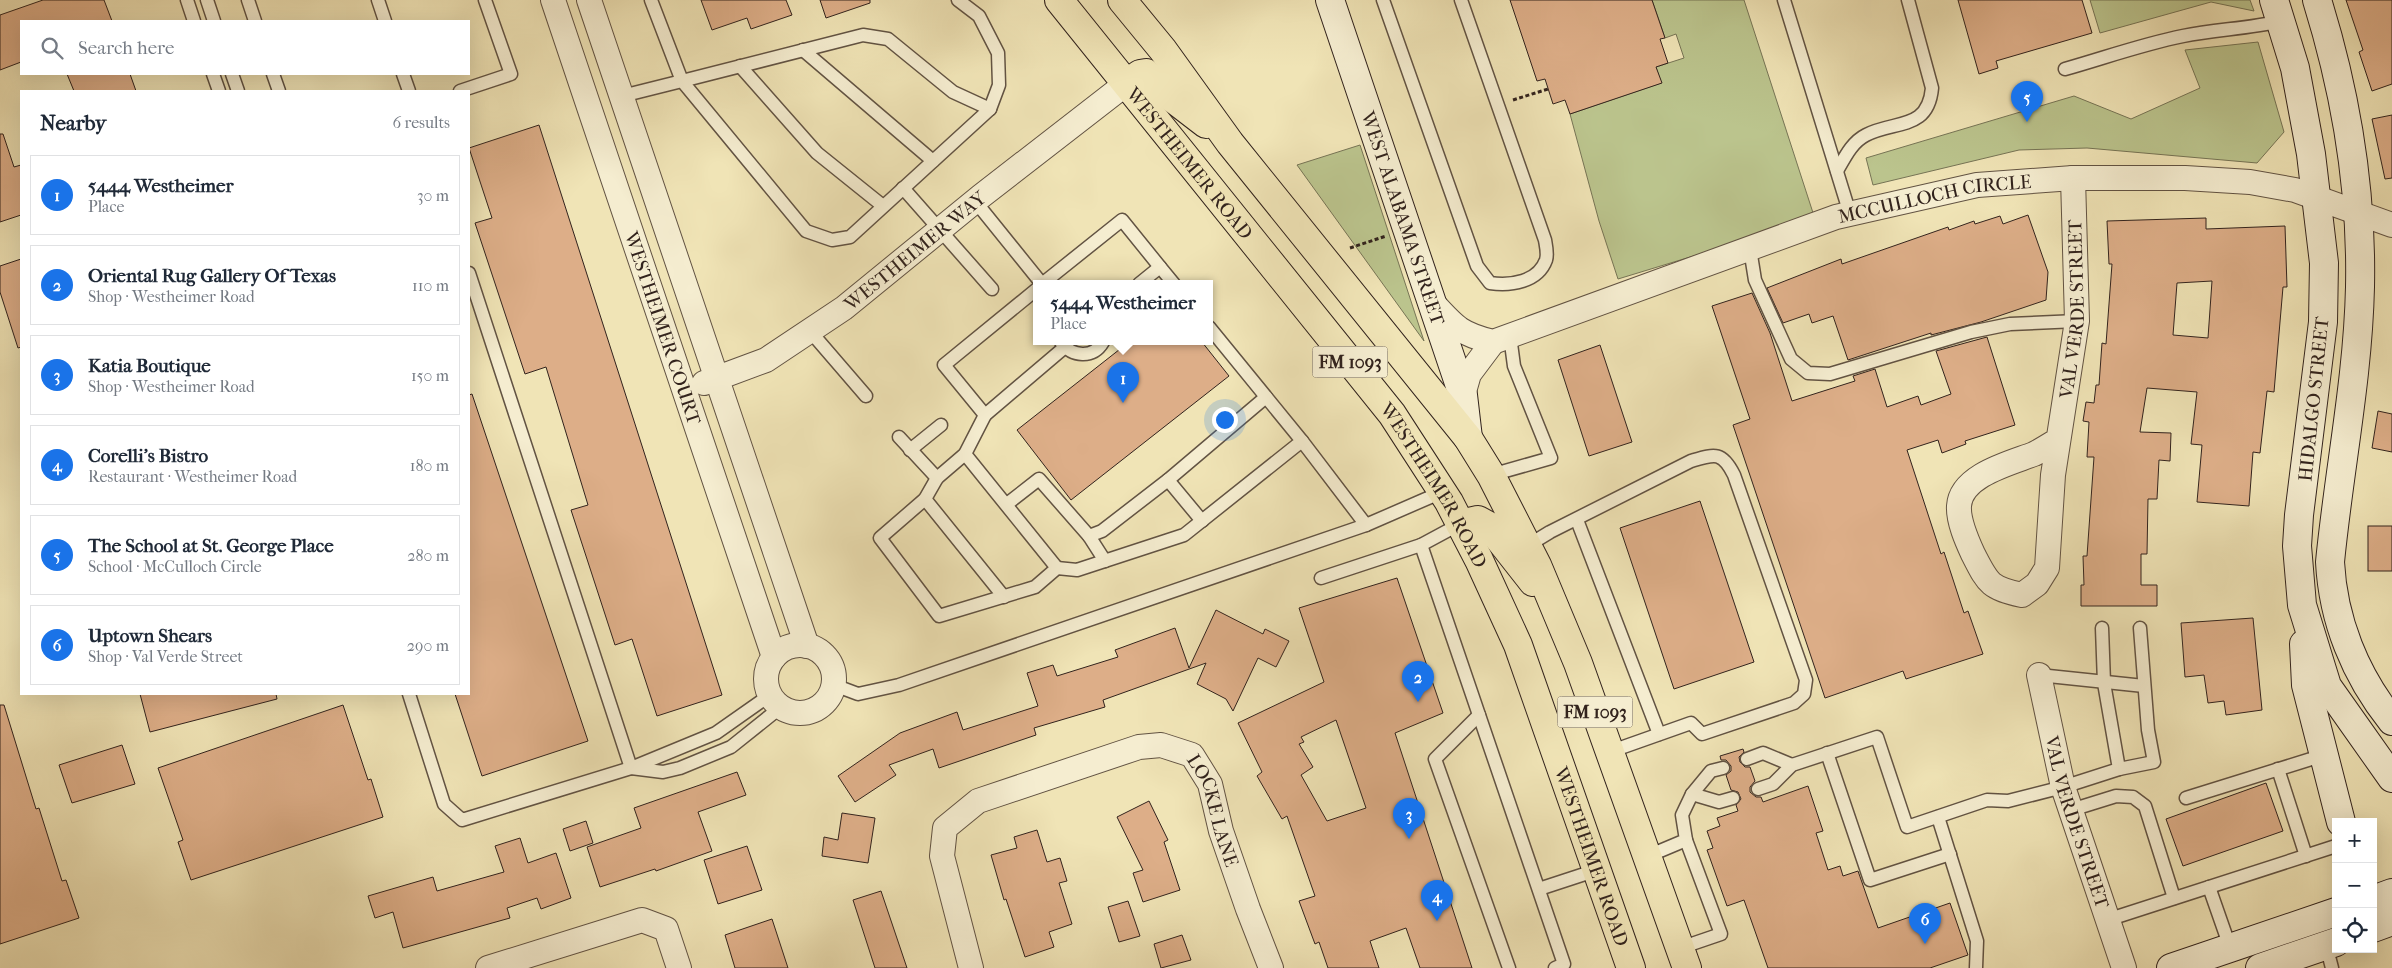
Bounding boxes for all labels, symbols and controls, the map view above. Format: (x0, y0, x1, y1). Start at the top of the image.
search box (20, 20, 470, 75)
icon: search (38, 34, 66, 62)
text: Search here (78, 37, 174, 59)
pin: 5 (2011, 81, 2043, 122)
street label: WESTHEIMER ROAD (1121, 82, 1257, 244)
street label: WEST ALABAMA STREET (1356, 108, 1449, 328)
text: Nearby (40, 111, 106, 135)
text: 6 results (392, 113, 450, 132)
street label: MCCULLOCH CIRCLE (1836, 171, 2033, 228)
text: 5444 Westheimer (88, 175, 234, 197)
text: 1 (54, 186, 60, 205)
text: 30 m (417, 186, 449, 205)
street label: WESTHEIMER WAY (839, 186, 991, 316)
text: Place (88, 197, 124, 216)
street label: VAL VERDE STREET (2055, 219, 2089, 401)
street label: WESTHEIMER COURT (619, 228, 705, 428)
text: Oriental Rug Gallery Of Texas (88, 265, 336, 287)
text: 2 (53, 276, 61, 295)
text: 110 m (412, 276, 449, 295)
popup (1033, 280, 1213, 345)
text: Shop · Westheimer Road (88, 287, 255, 306)
text: 5444 Westheimer (1050, 292, 1196, 314)
text: Place (1050, 314, 1087, 333)
street label: HIDALGO STREET (2294, 316, 2334, 482)
road number: FM 1093 (1312, 347, 1388, 378)
text: Katia Boutique (88, 355, 211, 377)
pin: 1 (1107, 362, 1139, 403)
text: 3 (54, 366, 60, 385)
text: 150 m (411, 366, 449, 385)
text: Shop · Westheimer Road (88, 377, 255, 396)
street label: WESTHEIMER ROAD (1375, 398, 1491, 572)
your location (1212, 407, 1238, 433)
text: Corelli’s Bistro (88, 445, 208, 467)
text: 4 (52, 456, 62, 475)
text: 180 m (410, 456, 449, 475)
text: Restaurant · Westheimer Road (88, 467, 297, 486)
text: The School at St. George Place (88, 535, 334, 557)
text: 5 (54, 546, 60, 565)
text: 280 m (407, 546, 449, 565)
text: School · McCulloch Circle (88, 557, 262, 576)
text: Uptown Shears (88, 625, 212, 647)
text: 6 (53, 636, 61, 655)
text: 290 m (407, 636, 449, 655)
text: Shop · Val Verde Street (88, 647, 243, 666)
pin: 2 (1402, 661, 1434, 702)
road number: FM 1093 (1558, 696, 1632, 728)
street label: VAL VERDE STREET (2040, 733, 2113, 911)
street label: LOCKE LANE (1182, 750, 1243, 870)
street label: WESTHEIMER ROAD (1549, 763, 1633, 949)
pin: 3 (1393, 798, 1425, 839)
map controls (2332, 818, 2377, 953)
button: + (2332, 818, 2377, 863)
button: − (2332, 863, 2377, 908)
pin: 4 (1421, 880, 1453, 921)
pin: 6 (1909, 903, 1941, 944)
button: locate (2332, 908, 2377, 953)

